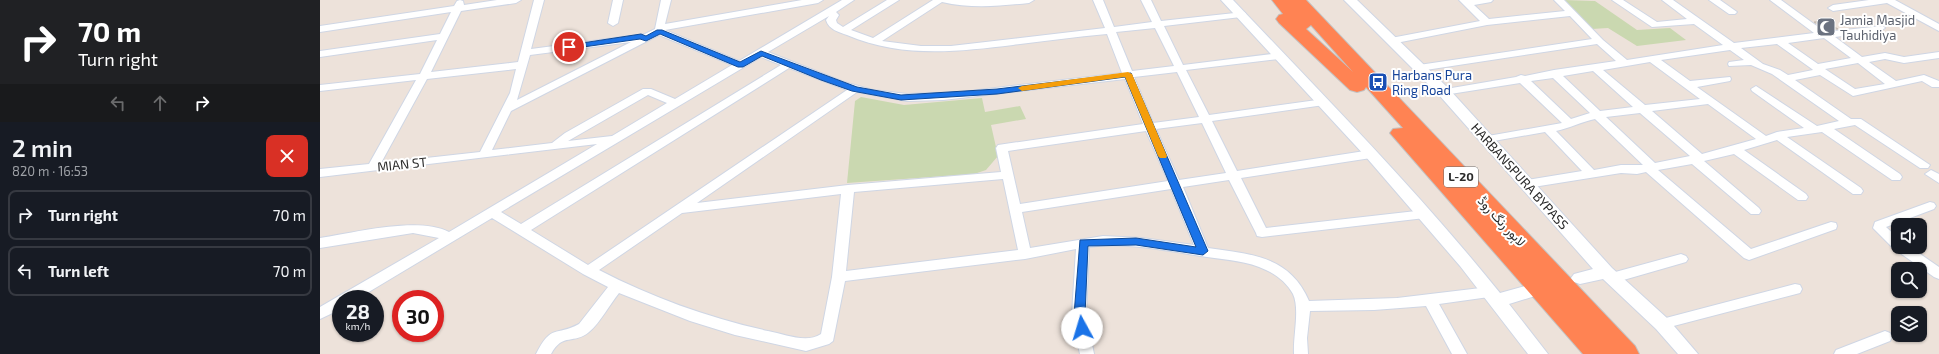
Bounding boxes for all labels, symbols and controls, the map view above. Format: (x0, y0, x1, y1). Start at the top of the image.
place label: Jamia Masjid Tauhidiya (1840, 12, 1915, 43)
text: 70 m (78, 14, 141, 48)
icon: right (12, 16, 64, 68)
mosque icon: Jamia Masjid Tauhidiya (1815, 16, 1837, 38)
pin (552, 30, 586, 64)
icon: arrive (558, 36, 580, 58)
text: Turn right (78, 48, 158, 70)
place label: Harbans Pura Ring Road (1392, 67, 1472, 98)
bus stop icon: Harbans Pura Ring Road (1367, 71, 1389, 93)
icon: left (107, 92, 129, 114)
icon: ahead (149, 92, 171, 114)
icon: right (191, 92, 213, 114)
street label: HARBANSPURA BYPASS (1468, 119, 1572, 233)
text: 2 min (12, 133, 73, 162)
button: close (266, 135, 308, 177)
street label: MIAN ST (376, 153, 428, 175)
text: 820 m · 16:53 (12, 163, 88, 179)
road number: L-20 (1444, 167, 1478, 187)
street label: لاہور رنگ روڈ (1473, 193, 1529, 251)
icon: right (14, 204, 36, 226)
text: Turn right (48, 206, 118, 224)
text: 70 m (273, 206, 306, 224)
map controls (1891, 218, 1927, 342)
button: sound (1891, 218, 1927, 254)
icon: left (14, 260, 36, 282)
text: Turn left (48, 262, 109, 280)
text: 70 m (273, 262, 306, 280)
button: search (1891, 262, 1927, 298)
speed limit sign: 30 (392, 290, 444, 342)
text: 28 (346, 299, 370, 323)
button: layers (1891, 306, 1927, 342)
position arrow (1061, 307, 1103, 349)
text: km/h (346, 320, 370, 332)

